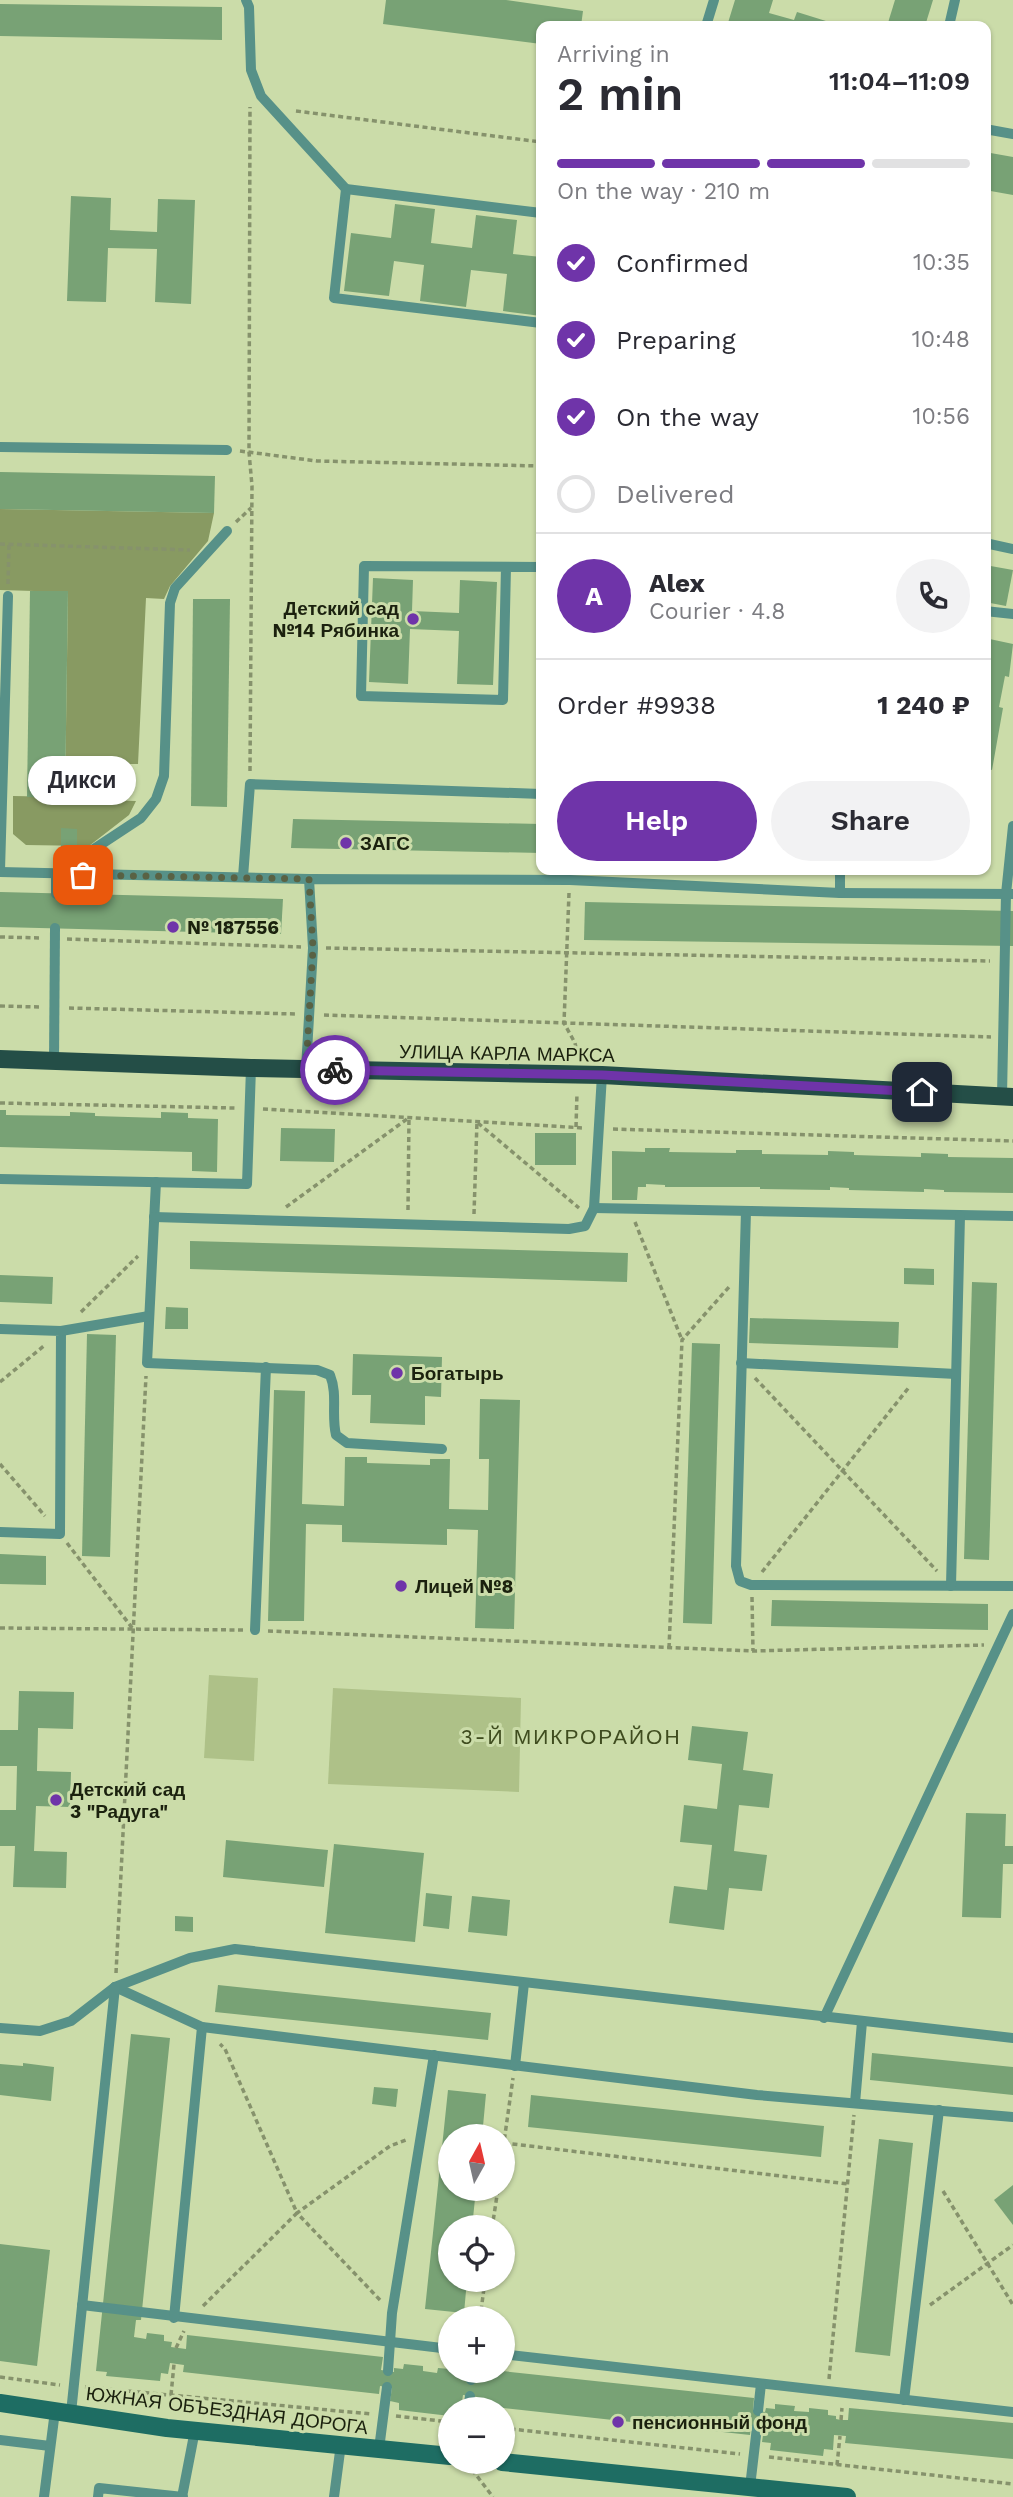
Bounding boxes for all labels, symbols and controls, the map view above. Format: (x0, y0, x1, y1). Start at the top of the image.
text: Arriving in (557, 41, 670, 68)
text: 11:04–11:09 (829, 66, 970, 96)
text: 2 min (557, 67, 683, 121)
text: On the way · 210 m (557, 178, 770, 205)
icon: check (557, 244, 595, 282)
text: Confirmed (616, 248, 749, 278)
text: 10:35 (913, 249, 970, 276)
icon: check (557, 321, 595, 359)
text: Preparing (616, 325, 736, 355)
text: 10:48 (912, 326, 970, 353)
icon: check (557, 398, 595, 436)
text: On the way (616, 402, 759, 432)
text: 10:56 (913, 403, 970, 430)
text: Delivered (616, 479, 735, 509)
button: phone (896, 559, 970, 633)
text: Alex (649, 568, 705, 598)
text: A (585, 581, 603, 611)
place label: Детский сад №14 Рябинка (273, 597, 399, 642)
text: Courier · 4.8 (649, 598, 785, 625)
marker: Детский сад №14 Рябинка (405, 611, 421, 627)
text: Order #9938 (557, 690, 716, 720)
text: 1 240 ₽ (877, 690, 970, 720)
callout: Дикси (29, 756, 137, 805)
text: Дикси (48, 767, 116, 794)
button: Help (557, 781, 757, 861)
button: Share (771, 781, 970, 861)
place label: ЗАГС (360, 832, 410, 855)
marker: ЗАГС (338, 835, 354, 851)
pin (53, 845, 113, 905)
icon: bag (64, 856, 102, 894)
place label: № 187556 (187, 916, 279, 939)
marker: № 187556 (165, 919, 181, 935)
courier (300, 1035, 370, 1105)
street label: УЛИЦА КАРЛА МАРКСА (399, 1040, 615, 1067)
icon: bike (316, 1051, 354, 1089)
pin (892, 1062, 952, 1122)
icon: home (903, 1073, 941, 1111)
place label: Богатырь (411, 1362, 504, 1385)
marker: Богатырь (389, 1365, 405, 1381)
place label: Лицей №8 (415, 1575, 513, 1598)
marker: Лицей №8 (393, 1578, 409, 1594)
district label: 3-Й МИКРОРАЙОН (460, 1724, 682, 1749)
place label: Детский сад 3 "Радуга" (70, 1778, 185, 1823)
marker: Детский сад 3 "Радуга" (48, 1792, 64, 1808)
north arrow (438, 2124, 514, 2202)
map controls (438, 2124, 515, 2474)
button: locate (438, 2215, 515, 2292)
button: + (438, 2306, 515, 2383)
street label: ЮЖНАЯ ОБЪЕЗДНАЯ ДОРОГА (85, 2382, 370, 2439)
button: − (438, 2397, 515, 2474)
place label: пенсионный фонд (632, 2411, 807, 2434)
marker: пенсионный фонд (610, 2414, 626, 2430)

